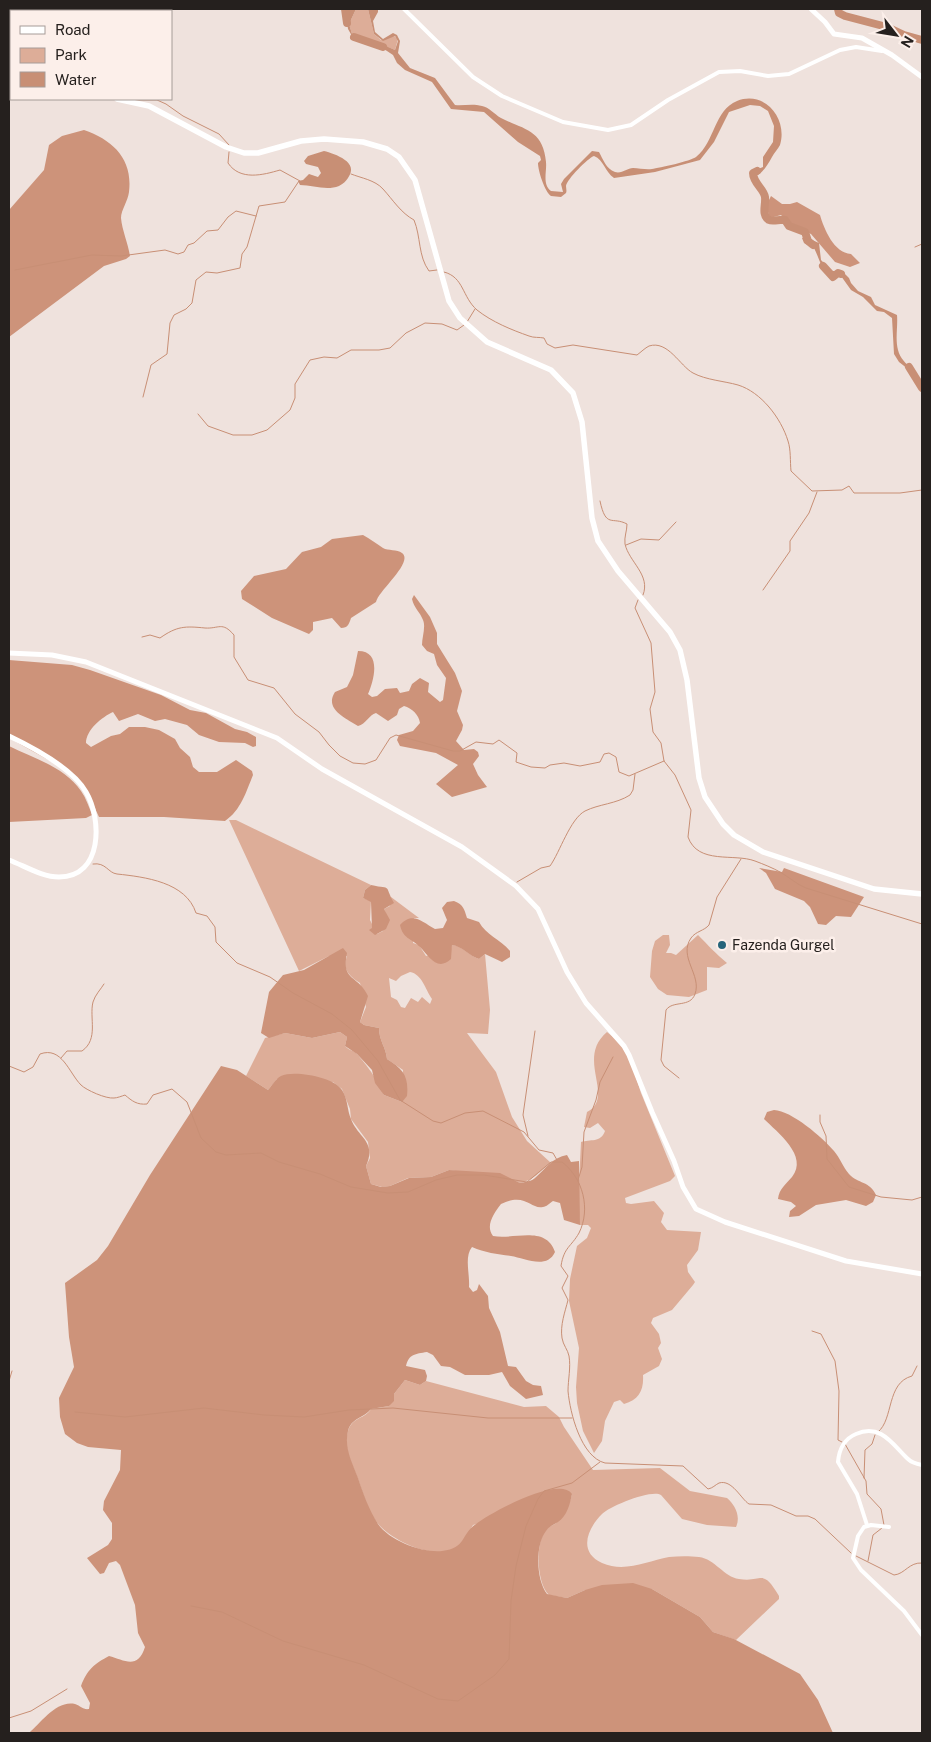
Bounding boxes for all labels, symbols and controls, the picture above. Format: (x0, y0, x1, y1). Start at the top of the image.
legend (10, 10, 172, 100)
north arrow (871, 10, 921, 60)
text: Road (55, 21, 91, 38)
text: N (897, 33, 917, 51)
text: Park (55, 46, 87, 63)
text: Water (55, 71, 97, 88)
place label: Fazenda Gurgel (732, 937, 834, 953)
marker: Fazenda Gurgel (716, 939, 728, 951)

